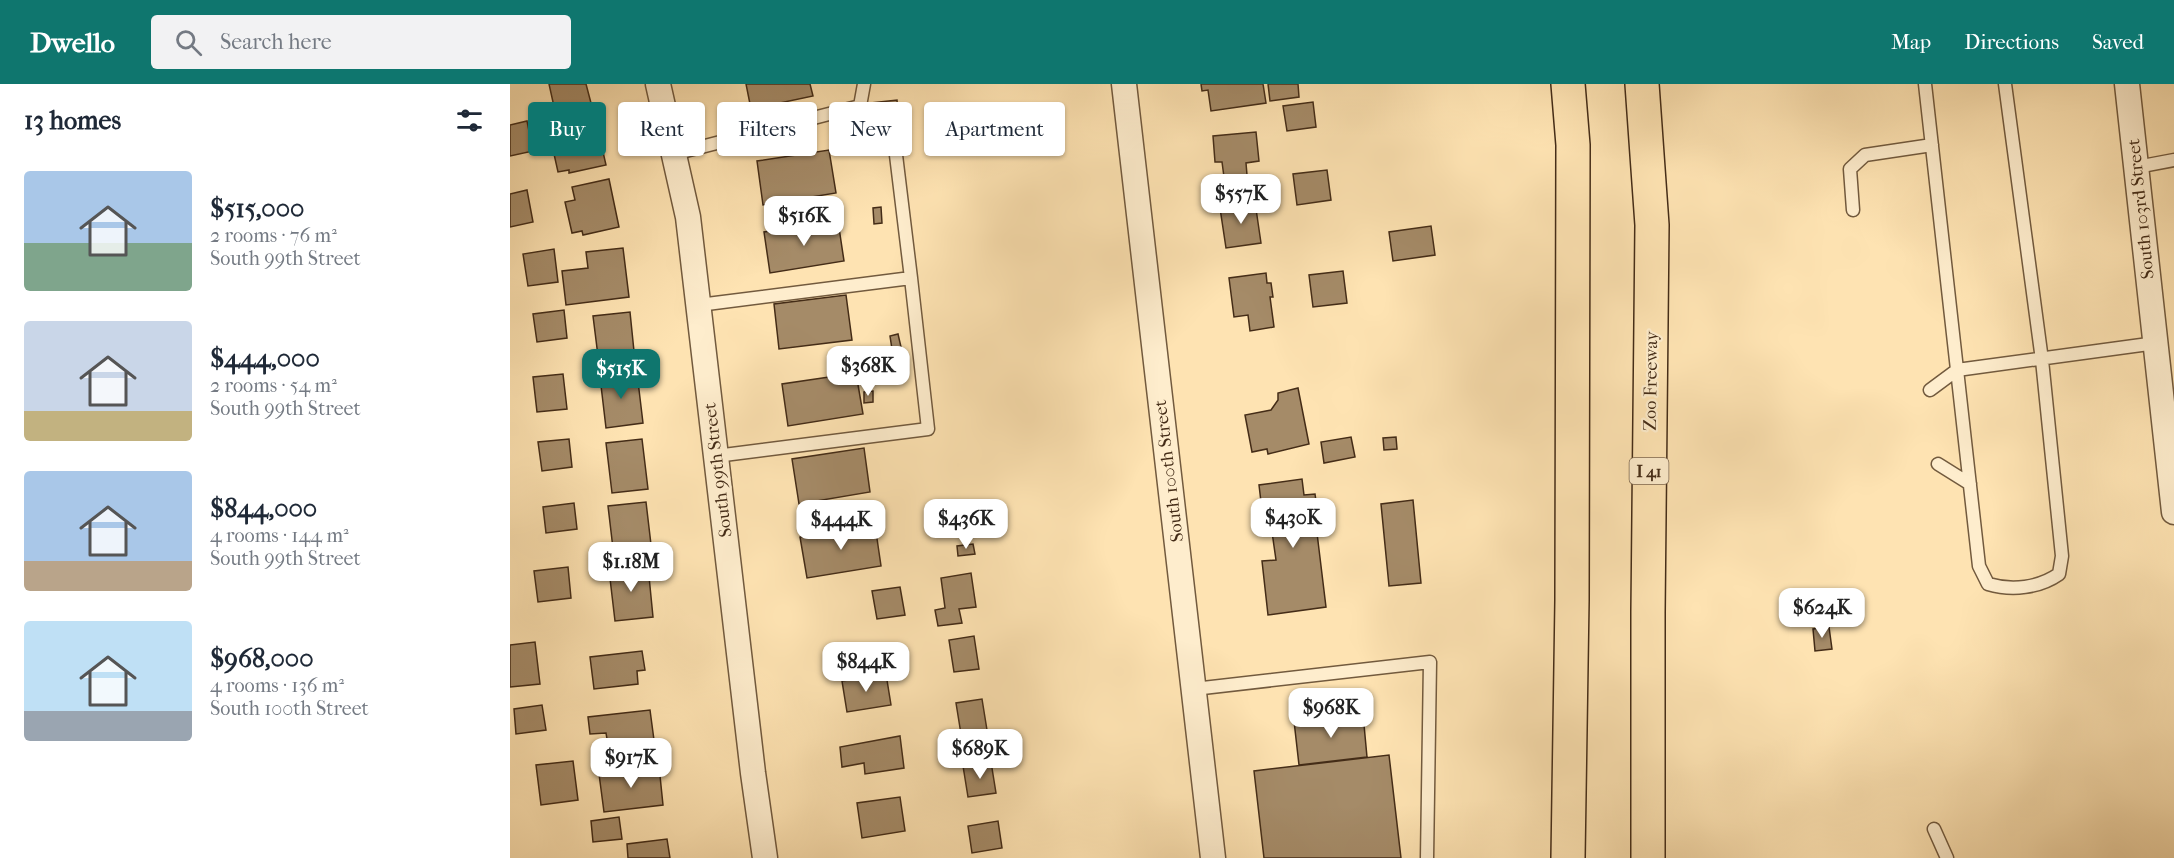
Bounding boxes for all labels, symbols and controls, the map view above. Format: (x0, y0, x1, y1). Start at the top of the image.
search box (151, 15, 571, 69)
text: Dwello (30, 26, 115, 59)
icon: search (172, 26, 205, 59)
text: Search here (220, 29, 332, 55)
text: Map (1891, 30, 1931, 54)
text: Directions (1964, 30, 2059, 54)
text: Saved (2092, 30, 2144, 54)
chip: Buy (528, 102, 606, 156)
chip: Rent (618, 102, 705, 156)
chip: Filters (717, 102, 817, 156)
chip: New (829, 102, 912, 156)
chip: Apartment (924, 102, 1065, 156)
icon: filters (453, 104, 486, 137)
text: 13 homes (24, 105, 121, 136)
street label: South 103rd Street (2123, 137, 2159, 280)
pin: $557K (1199, 174, 1283, 225)
text: $557K (1215, 182, 1267, 205)
text: $515,000 (210, 193, 304, 224)
icon: home (72, 195, 144, 267)
pin: $516K (762, 196, 846, 247)
text: $516K (778, 204, 830, 227)
text: 2 rooms · 76 m² (210, 224, 337, 247)
text: South 99th Street (210, 247, 361, 270)
street label: Zoo Freeway (1640, 329, 1662, 431)
text: $444,000 (210, 343, 320, 374)
icon: home (72, 345, 144, 417)
pin: $368K (826, 346, 910, 397)
pin: $515K (579, 349, 663, 400)
text: $368K (841, 354, 895, 377)
text: $515K (596, 357, 646, 380)
text: 2 rooms · 54 m² (210, 374, 337, 397)
text: South 99th Street (210, 397, 361, 420)
street label: South 100th Street (1150, 398, 1188, 543)
street label: South 99th Street (699, 401, 737, 539)
road number: I 41 (1630, 458, 1668, 484)
text: $844,000 (210, 493, 317, 524)
icon: home (72, 495, 144, 567)
pin: $430K (1251, 498, 1335, 549)
pin: $436K (924, 499, 1008, 550)
pin: $444K (799, 500, 883, 551)
text: $430K (1265, 506, 1321, 529)
text: $436K (938, 507, 994, 530)
text: $444K (810, 508, 872, 531)
text: 4 rooms · 144 m² (210, 524, 349, 547)
pin: $1.18M (582, 542, 680, 593)
text: South 99th Street (210, 547, 361, 570)
text: $1.18M (602, 550, 660, 573)
pin: $624K (1780, 588, 1864, 639)
text: $624K (1793, 596, 1851, 619)
pin: $844K (824, 642, 908, 693)
text: $968,000 (210, 643, 314, 674)
icon: home (72, 645, 144, 717)
text: $844K (836, 650, 896, 673)
text: 4 rooms · 136 m² (210, 674, 344, 697)
pin: $968K (1289, 688, 1373, 739)
text: $968K (1303, 696, 1359, 719)
text: South 100th Street (210, 697, 369, 720)
pin: $689K (938, 729, 1022, 780)
text: $689K (952, 737, 1008, 760)
pin: $917K (589, 738, 673, 789)
text: $917K (605, 746, 657, 769)

